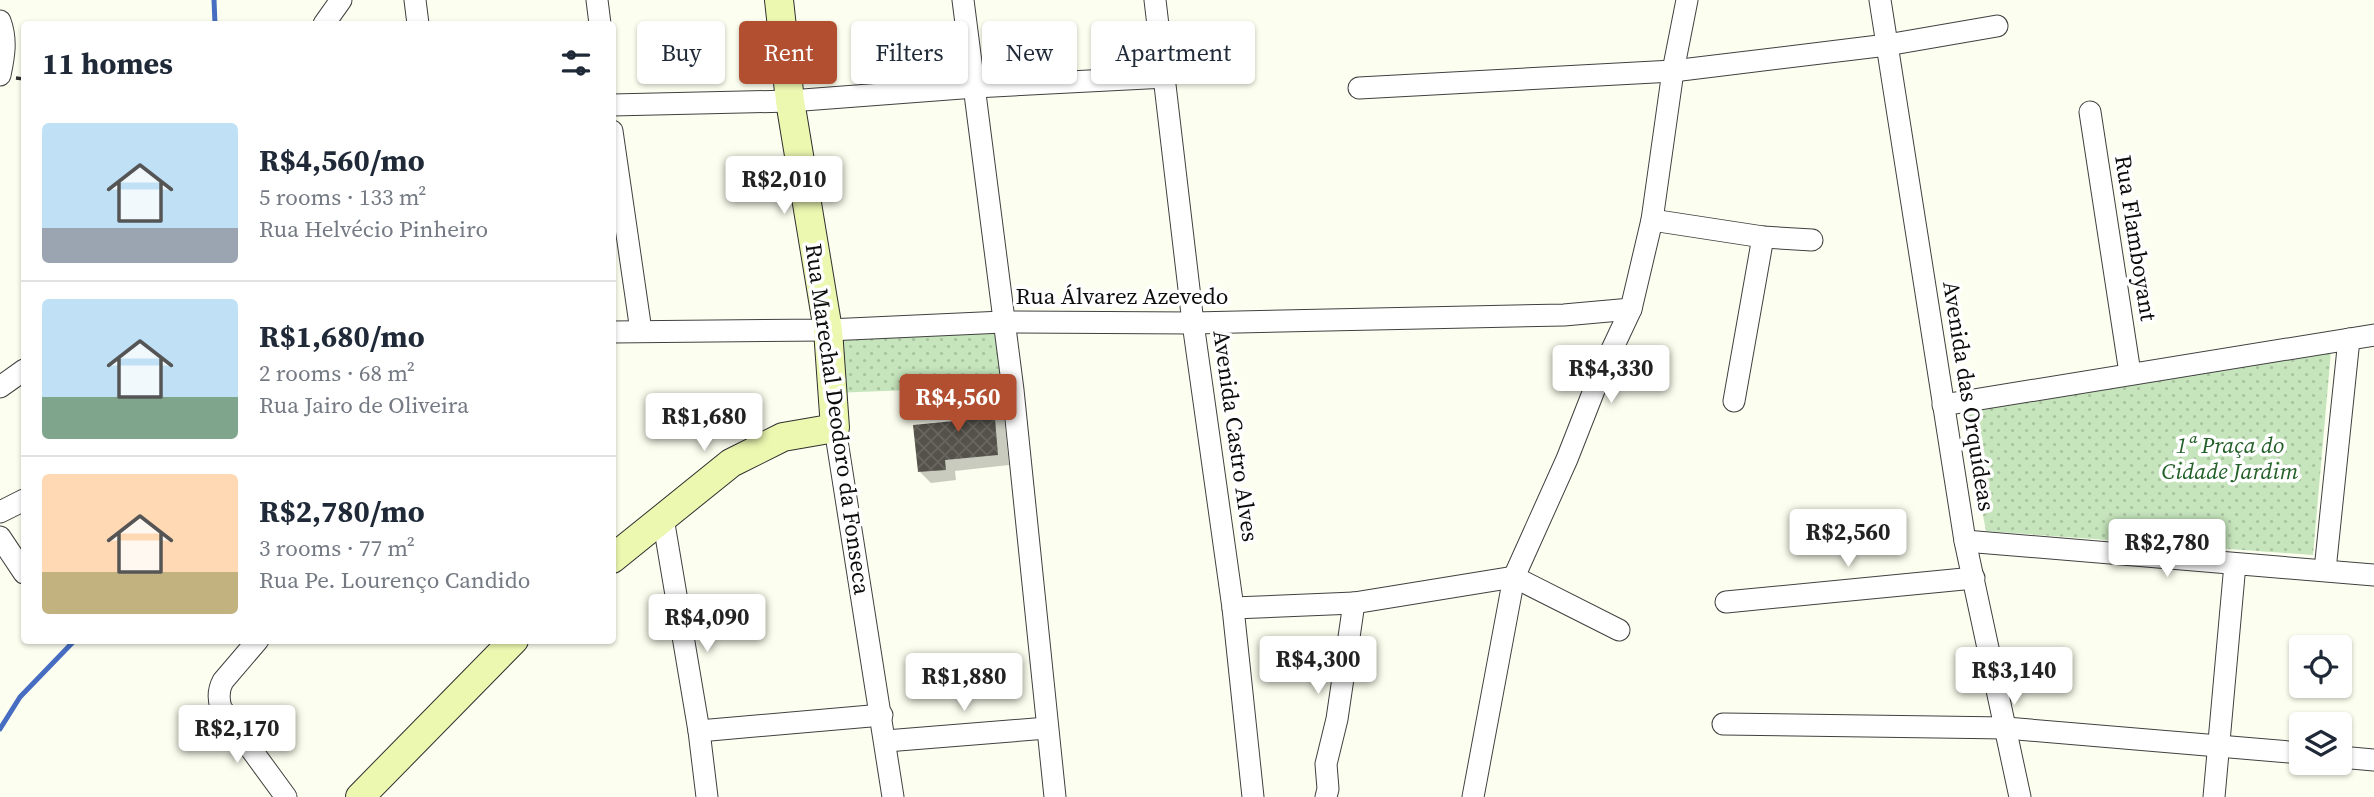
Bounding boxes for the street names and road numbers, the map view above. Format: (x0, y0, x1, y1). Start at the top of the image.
street label: Rua Flamboyant (2107, 153, 2165, 324)
street label: Rua Marechal Deodoro da Fonseca (797, 241, 879, 597)
street label: Avenida das Orquídeas (1935, 279, 2003, 513)
street label: Rua Álvarez Azevedo (1016, 280, 1228, 312)
street label: Avenida Castro Alves (1205, 328, 1267, 544)

